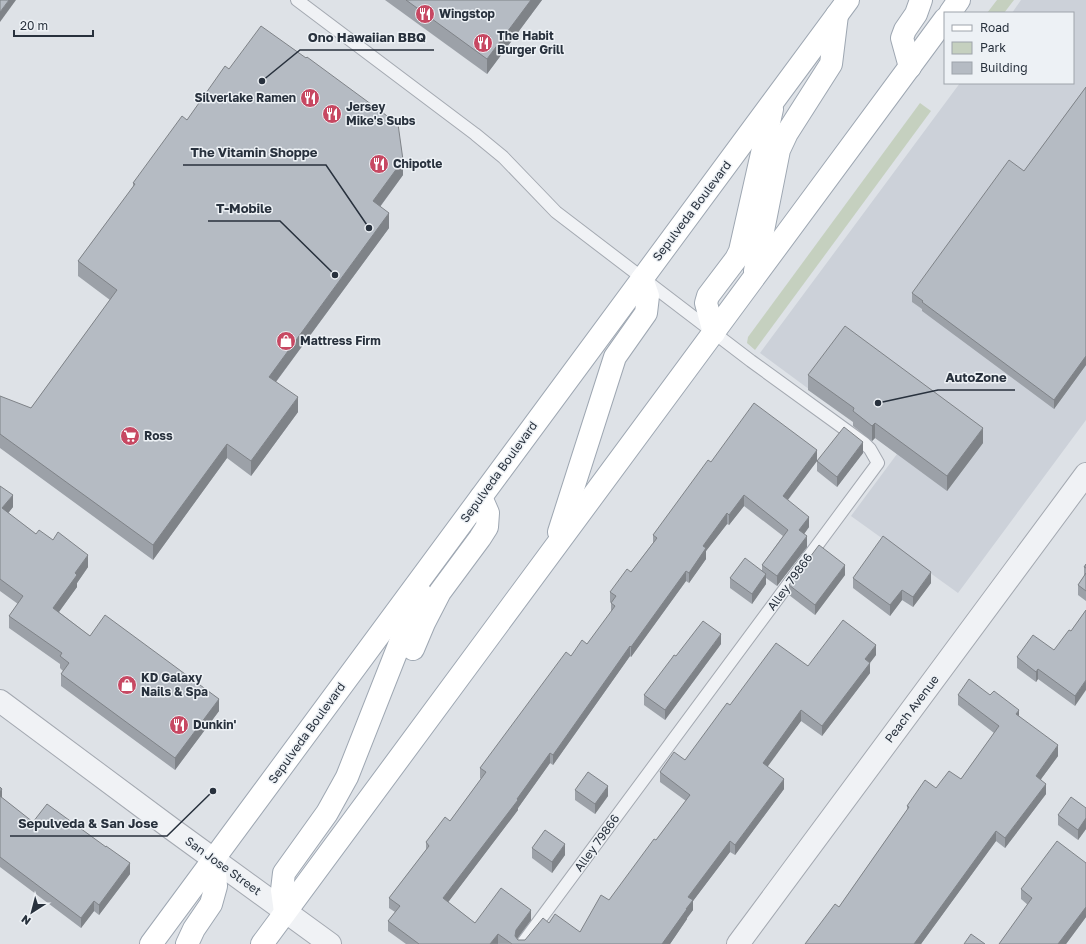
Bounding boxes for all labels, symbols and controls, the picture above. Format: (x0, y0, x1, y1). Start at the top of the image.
restaurant icon: Wingstop (414, 3, 436, 25)
place label: Wingstop (439, 6, 496, 21)
scale bar (14, 12, 93, 38)
legend (944, 12, 1074, 84)
text: 20 m (20, 18, 48, 33)
text: Road (980, 20, 1009, 35)
callout: Ono Hawaiian BBQ (300, 25, 434, 50)
place label: The Habit Burger Grill (497, 28, 564, 57)
text: Ono Hawaiian BBQ (308, 29, 426, 45)
restaurant icon: The Habit Burger Grill (472, 32, 494, 54)
text: Park (980, 40, 1006, 55)
text: Building (980, 60, 1028, 75)
restaurant icon: Silverlake Ramen (299, 87, 321, 109)
place label: Silverlake Ramen (194, 90, 296, 105)
place label: Jersey Mike's Subs (346, 99, 416, 128)
restaurant icon: Jersey Mike's Subs (321, 103, 343, 125)
callout: The Vitamin Shoppe (183, 140, 326, 165)
text: The Vitamin Shoppe (191, 144, 318, 160)
restaurant icon: Chipotle (368, 153, 390, 175)
place label: Chipotle (393, 156, 442, 171)
street label: Sepulveda Boulevard (649, 158, 734, 264)
callout: T-Mobile (208, 196, 280, 221)
text: T-Mobile (216, 200, 272, 216)
shop icon: Mattress Firm (275, 330, 297, 352)
place label: Mattress Firm (300, 333, 381, 348)
callout: AutoZone (938, 365, 1015, 390)
text: AutoZone (945, 369, 1007, 385)
street label: Sepulveda Boulevard (457, 418, 540, 525)
supermarket icon: Ross (119, 425, 141, 447)
place label: Ross (144, 428, 173, 443)
street label: Alley 79866 (764, 550, 815, 613)
place label: KD Galaxy Nails & Spa (141, 670, 208, 699)
street label: Peach Avenue (881, 672, 942, 745)
shop icon: KD Galaxy Nails & Spa (116, 674, 138, 696)
street label: Sepulveda Boulevard (265, 679, 348, 786)
restaurant icon: Dunkin' (168, 714, 190, 736)
place label: Dunkin' (193, 717, 236, 732)
callout: Sepulveda & San Jose (10, 811, 167, 836)
street label: Alley 79866 (571, 811, 622, 874)
text: Sepulveda & San Jose (18, 815, 158, 831)
street label: San Jose Street (182, 833, 264, 898)
north arrow (12, 892, 52, 932)
text: N (19, 913, 33, 928)

